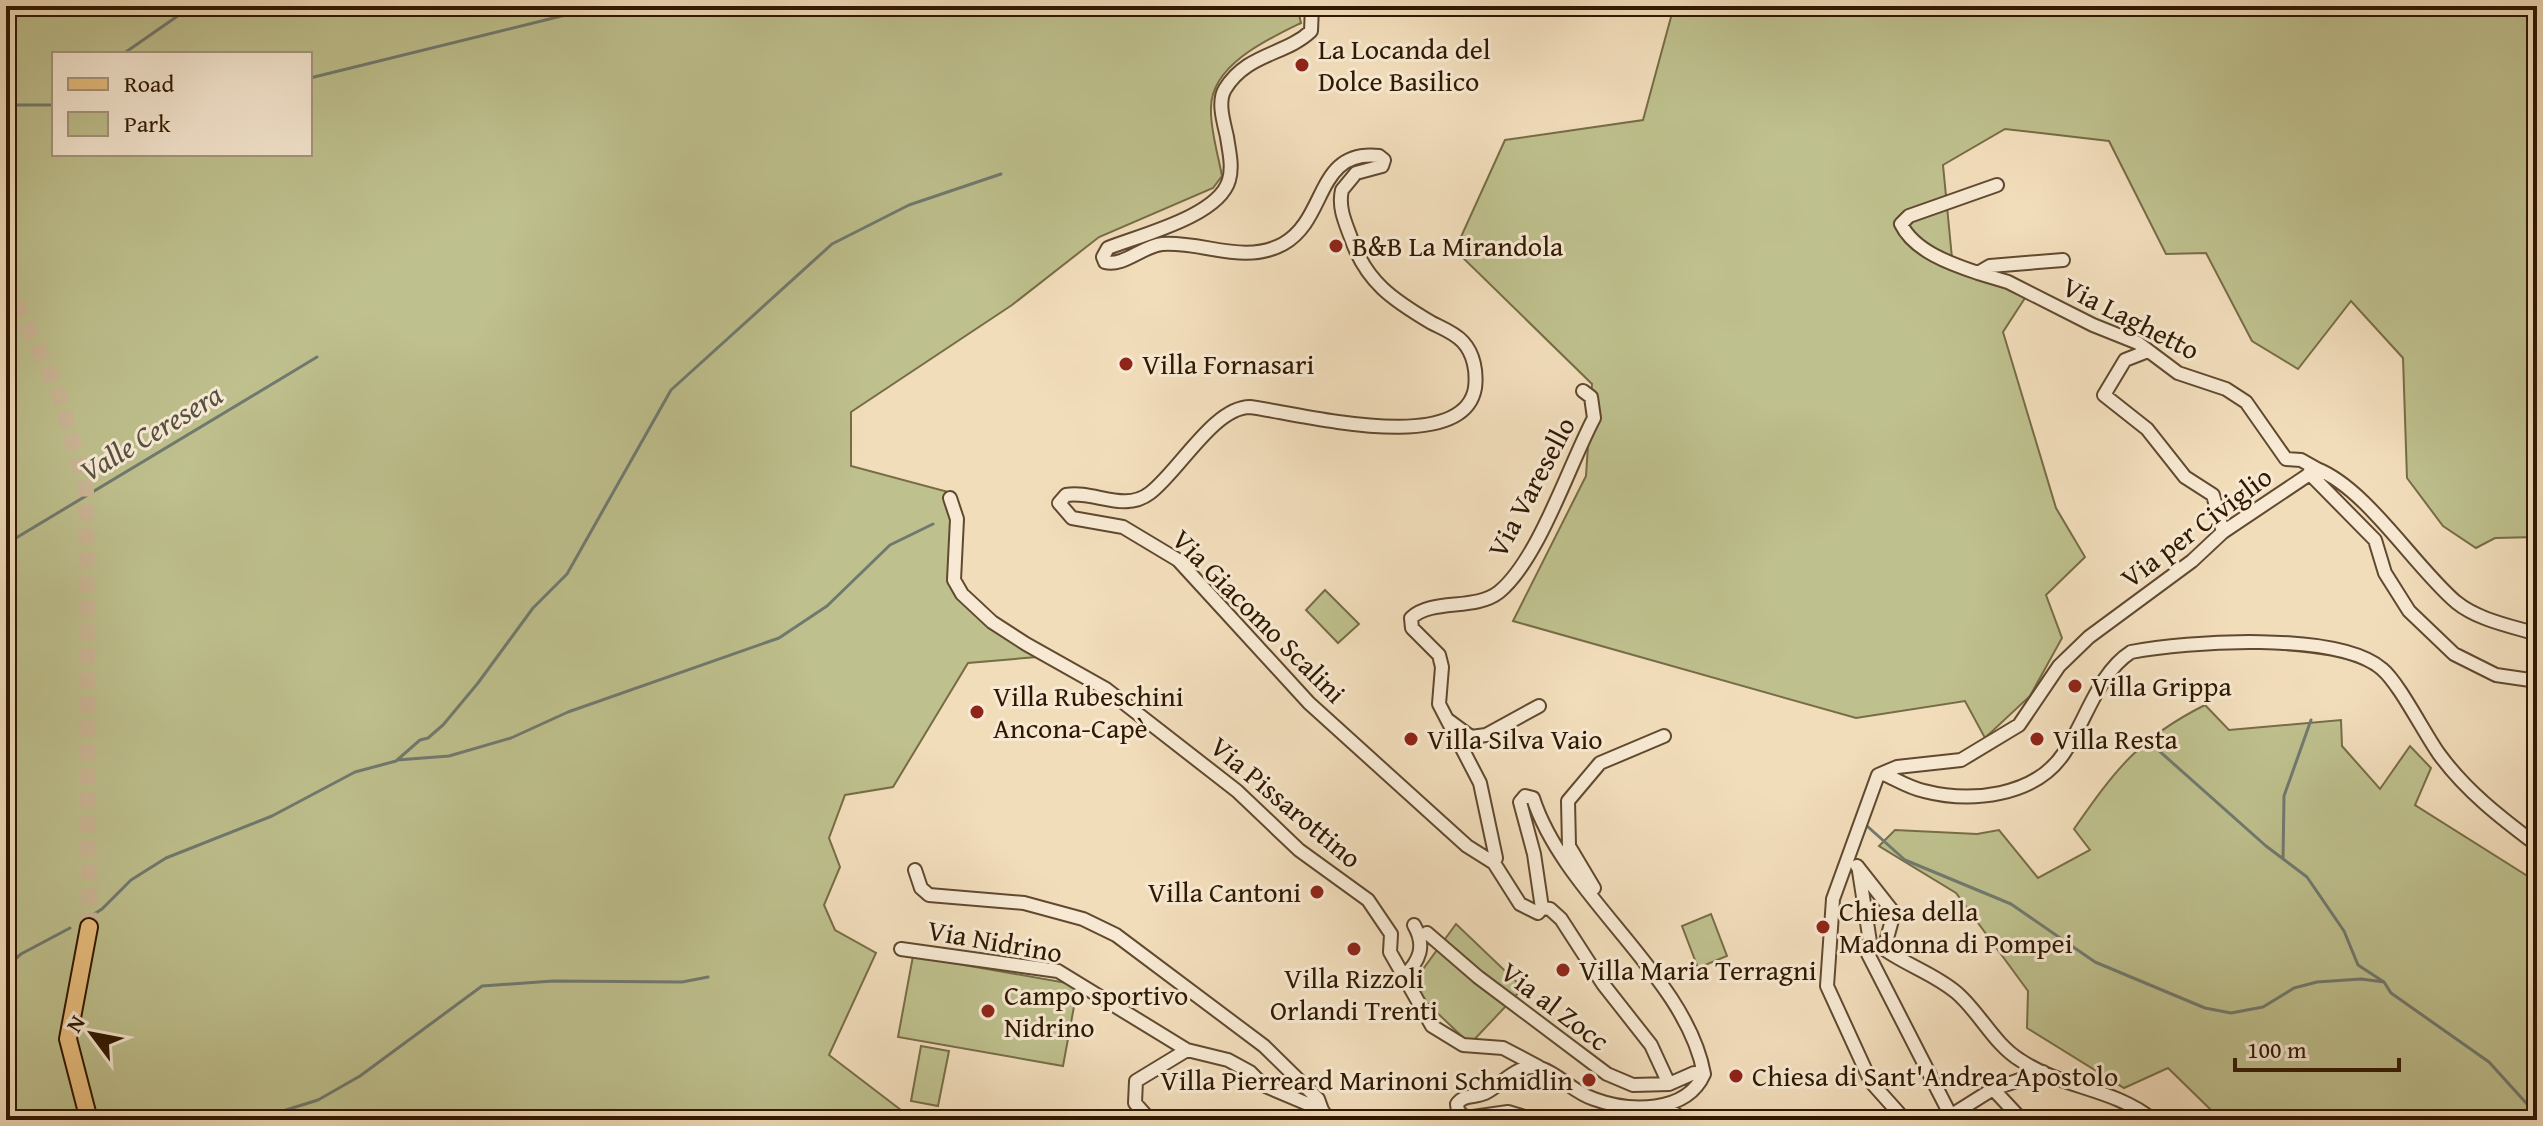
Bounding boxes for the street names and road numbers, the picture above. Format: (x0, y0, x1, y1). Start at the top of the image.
street label: Via Laghetto (2055, 265, 2207, 370)
street label: Via Varesello (1476, 409, 1585, 564)
street label: Via per Civiglio (2111, 456, 2280, 597)
street label: Via Giacomo Scalini (1163, 519, 1356, 712)
street label: Via Pissarottino (1202, 726, 1371, 877)
street label: Via Nidrino (924, 909, 1066, 973)
street label: Via al Zocc (1492, 951, 1618, 1060)

